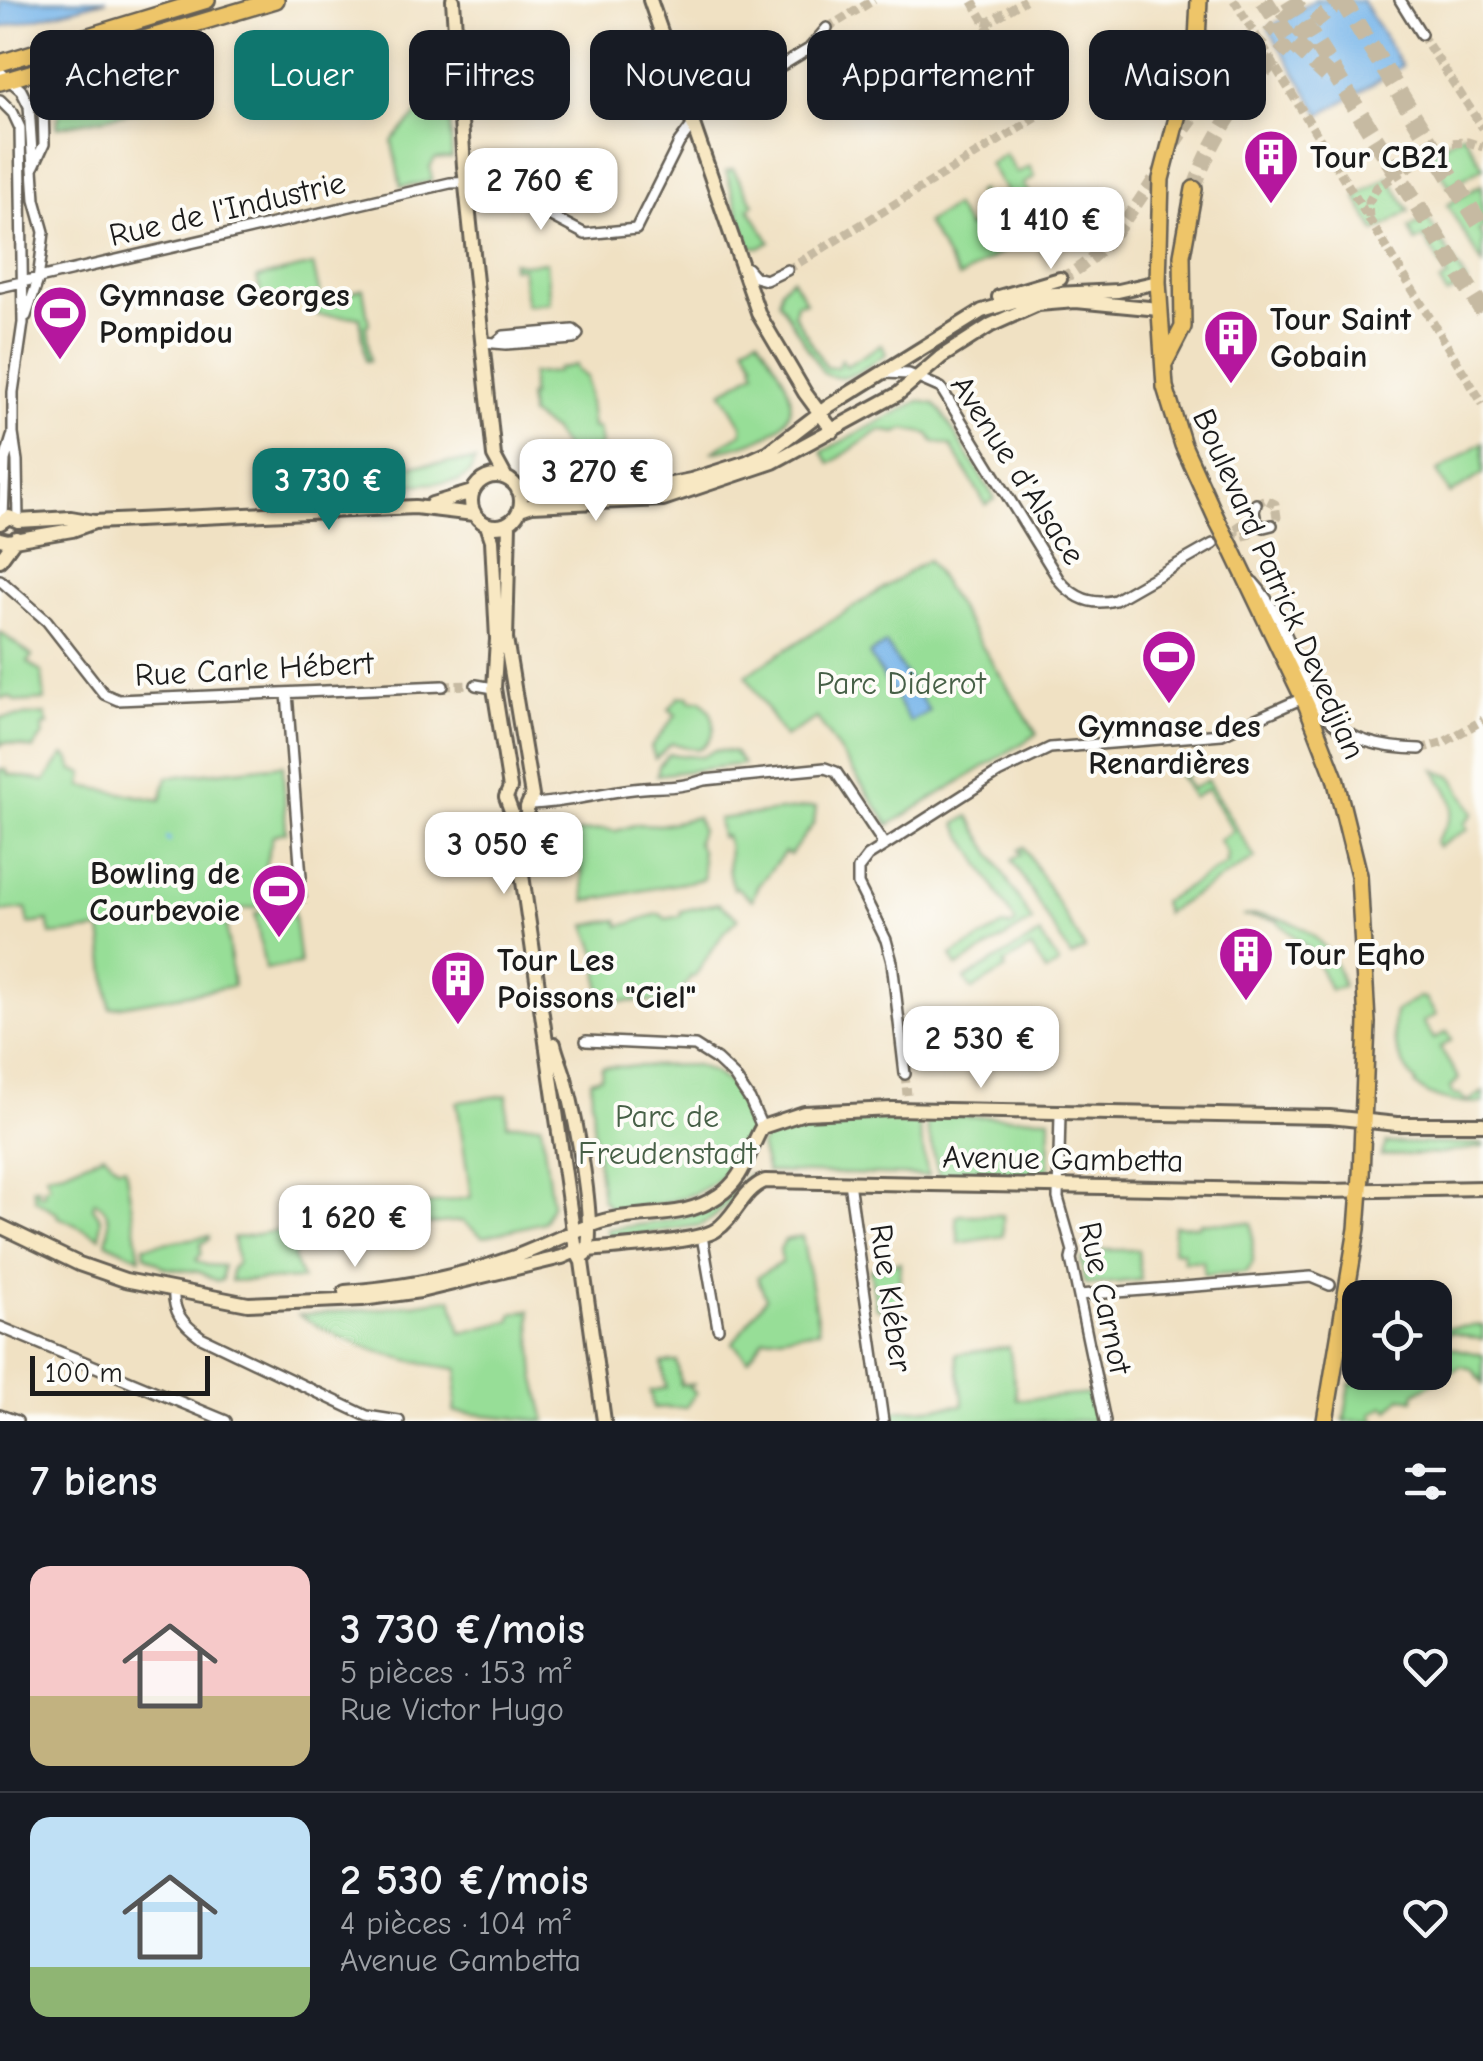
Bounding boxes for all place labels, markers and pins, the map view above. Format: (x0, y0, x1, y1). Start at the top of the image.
building icon: Tour CB21 (1241, 127, 1301, 206)
place label: Tour CB21 (1310, 139, 1449, 176)
pin: 2 760 € (449, 148, 633, 233)
pin: 1 410 € (959, 187, 1143, 272)
place label: Gymnase Georges Pompidou (99, 277, 350, 351)
sports icon: Gymnase Georges Pompidou (30, 283, 90, 362)
place label: Tour Saint Gobain (1270, 301, 1411, 375)
building icon: Tour Saint Gobain (1201, 307, 1261, 386)
pin: 3 270 € (504, 439, 688, 524)
pin: 3 730 € (237, 448, 421, 533)
sports icon: Gymnase des Renardières (1139, 627, 1199, 706)
place label: Gymnase des Renardières (1077, 708, 1261, 782)
pin: 3 050 € (412, 812, 596, 897)
place label: Bowling de Courbevoie (89, 855, 240, 929)
sports icon: Bowling de Courbevoie (249, 861, 309, 940)
building icon: Tour Eqho (1216, 924, 1276, 1003)
place label: Tour Eqho (1285, 936, 1425, 973)
place label: Tour Les Poissons "Ciel" (497, 942, 696, 1016)
building icon: Tour Les Poissons "Ciel" (428, 948, 488, 1027)
pin: 2 530 € (889, 1006, 1073, 1091)
pin: 1 620 € (263, 1185, 447, 1270)

